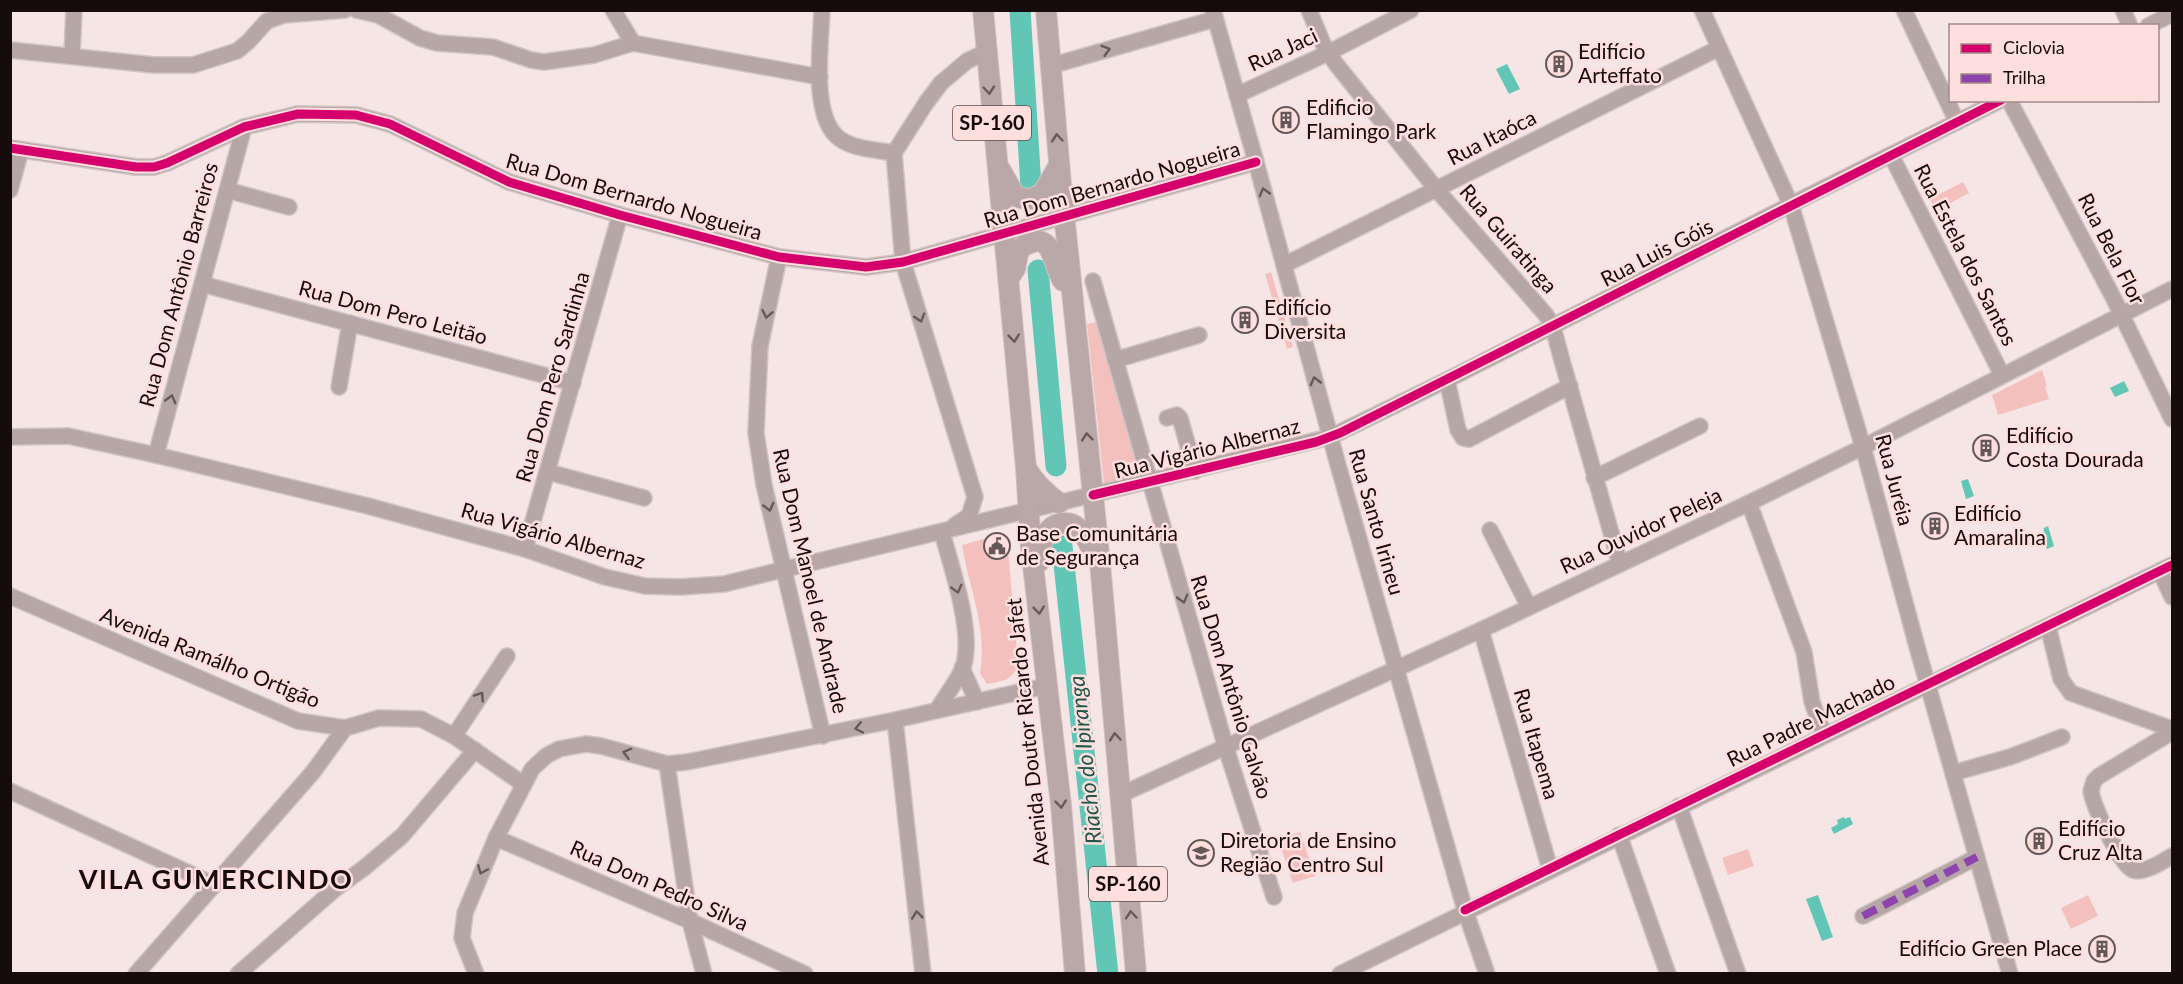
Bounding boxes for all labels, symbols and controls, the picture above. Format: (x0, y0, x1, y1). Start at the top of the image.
street label: Rua Jaci (1244, 22, 1321, 76)
legend (1949, 24, 2159, 102)
text: Ciclovia (2003, 36, 2065, 58)
place label: Edifício Arteffato (1578, 38, 1662, 87)
one-way arrow (1100, 45, 1111, 57)
building icon: Edifício Arteffato (1544, 49, 1574, 79)
text: Trilha (2003, 66, 2046, 88)
one-way arrow (982, 85, 995, 94)
place label: Edificio Flamingo Park (1306, 94, 1437, 143)
street label: Rua Itaóca (1443, 104, 1540, 170)
building icon: Edificio Flamingo Park (1271, 105, 1301, 135)
road number: SP-160 (953, 106, 1031, 140)
one-way arrow (1051, 133, 1064, 142)
street label: Rua Dom Bernardo Nogueira (981, 135, 1243, 232)
street label: Rua Dom Bernardo Nogueira (503, 147, 765, 244)
street label: Rua Estela dos Santos (1910, 159, 2023, 349)
street label: Rua Dom Antônio Barreiros (133, 160, 222, 410)
street label: Rua Guiratinga (1455, 179, 1563, 298)
one-way arrow (1259, 187, 1272, 197)
street label: Rua Bela Flor (2074, 188, 2151, 309)
street label: Rua Luis Góis (1596, 213, 1717, 291)
street label: Rua Dom Pero Sardinha (510, 268, 594, 485)
street label: Rua Dom Pero Leitão (296, 274, 491, 349)
place label: Edifício Diversita (1264, 294, 1346, 343)
building icon: Edifício Diversita (1230, 305, 1260, 335)
one-way arrow (761, 309, 774, 319)
one-way arrow (913, 312, 925, 323)
one-way arrow (1007, 334, 1020, 343)
one-way arrow (1309, 376, 1322, 386)
one-way arrow (164, 394, 176, 404)
street label: Rua Vigário Albernaz (1111, 412, 1302, 483)
place label: Edifício Costa Dourada (2006, 422, 2144, 471)
street label: Rua Juréia (1871, 431, 1920, 528)
one-way arrow (1081, 432, 1094, 441)
building icon: Edifício Costa Dourada (1971, 433, 2001, 463)
street label: Rua Santo Irineu (1345, 445, 1410, 598)
street label: Rua Dom Manoel de Andrade (769, 446, 854, 716)
street label: Rua Ouvidor Peleja (1556, 481, 1725, 578)
street label: Rua Vigário Albernaz (458, 496, 648, 573)
place label: Edifício Amaralina (1954, 500, 2046, 549)
one-way arrow (762, 502, 775, 512)
building icon: Edifício Amaralina (1920, 511, 1950, 541)
place label: Base Comunitária de Segurança (1016, 520, 1178, 569)
public building icon: Base Comunitária de Segurança (982, 531, 1012, 561)
street label: Rua Dom Antônio Galvão (1186, 572, 1278, 802)
one-way arrow (949, 583, 962, 593)
one-way arrow (1176, 593, 1188, 604)
street label: Avenida Doutor Ricardo Jafet (1000, 597, 1053, 867)
street label: Avenida Ramálho Ortigão (97, 601, 324, 712)
one-way arrow (1032, 605, 1045, 615)
street label: Rua Padre Machado (1722, 668, 1899, 771)
water label: Riacho do Ipiranga (1062, 675, 1107, 846)
street label: Rua Itapema (1510, 685, 1565, 802)
one-way arrow (473, 692, 484, 703)
one-way arrow (855, 720, 865, 733)
one-way arrow (1109, 732, 1122, 741)
one-way arrow (623, 748, 633, 760)
one-way arrow (1054, 799, 1066, 808)
place label: Edifício Cruz Alta (2058, 815, 2143, 864)
building icon: Edifício Cruz Alta (2024, 826, 2054, 856)
place label: Diretoria de Ensino Região Centro Sul (1220, 827, 1397, 876)
street label: Rua Dom Pedro Silva (567, 834, 753, 935)
school or university icon: Diretoria de Ensino Região Centro Sul (1186, 838, 1216, 868)
district label: VILA GUMERCINDO (78, 862, 353, 895)
one-way arrow (478, 863, 490, 874)
road number: SP-160 (1089, 867, 1167, 901)
one-way arrow (911, 911, 924, 920)
one-way arrow (1125, 911, 1138, 920)
building icon: Edifício Green Place (2087, 934, 2117, 964)
place label: Edifício Green Place (1899, 935, 2082, 960)

